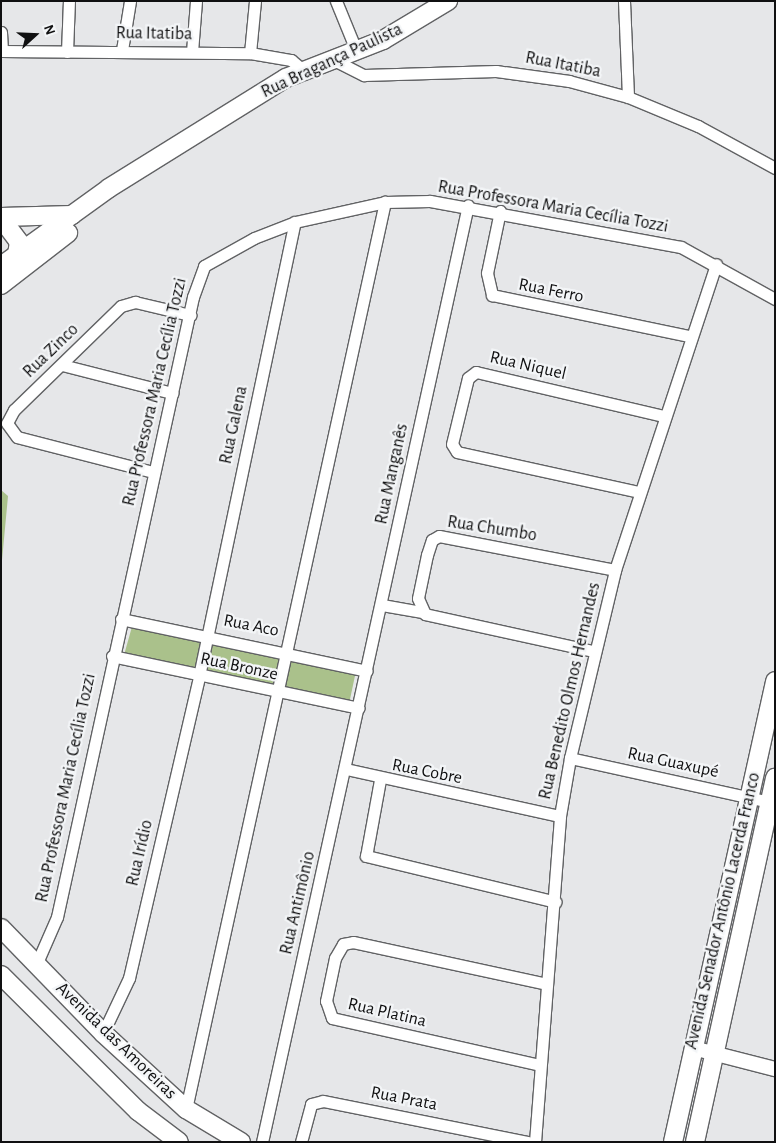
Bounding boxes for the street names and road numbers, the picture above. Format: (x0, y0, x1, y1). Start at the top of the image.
street label: Rua Bragança Paulista (258, 19, 406, 103)
street label: Rua Itatiba (116, 23, 192, 45)
street label: Rua Itatiba (523, 47, 603, 83)
street label: Rua Professora Maria Cecília Tozzi (436, 176, 670, 238)
street label: Rua Ferro (517, 274, 585, 308)
street label: Rua Professora Maria Cecília Tozzi (118, 276, 192, 508)
street label: Rua Zinco (19, 319, 83, 383)
street label: Rua Niquel (488, 347, 568, 385)
street label: Rua Galena (215, 384, 253, 466)
street label: Rua Manganês (371, 422, 413, 526)
street label: Rua Chumbo (446, 511, 538, 547)
street label: Rua Benedito Olmos Hernandes (534, 580, 606, 802)
street label: Rua Aco (221, 610, 281, 642)
street label: Rua Bronze (198, 648, 280, 686)
street label: Rua Professora Maria Cecília Tozzi (31, 672, 101, 904)
street label: Rua Guaxupé (626, 743, 720, 783)
street label: Rua Cobre (390, 755, 464, 789)
street label: Avenida Senador Antônio Lacerda Franco (681, 771, 765, 1051)
street label: Rua Irídio (122, 818, 158, 888)
street label: Rua Antimônio (276, 849, 320, 957)
street label: Avenida das Amoreiras (51, 978, 181, 1104)
street label: Rua Platina (346, 993, 428, 1033)
street label: Rua Prata (369, 1082, 439, 1116)

